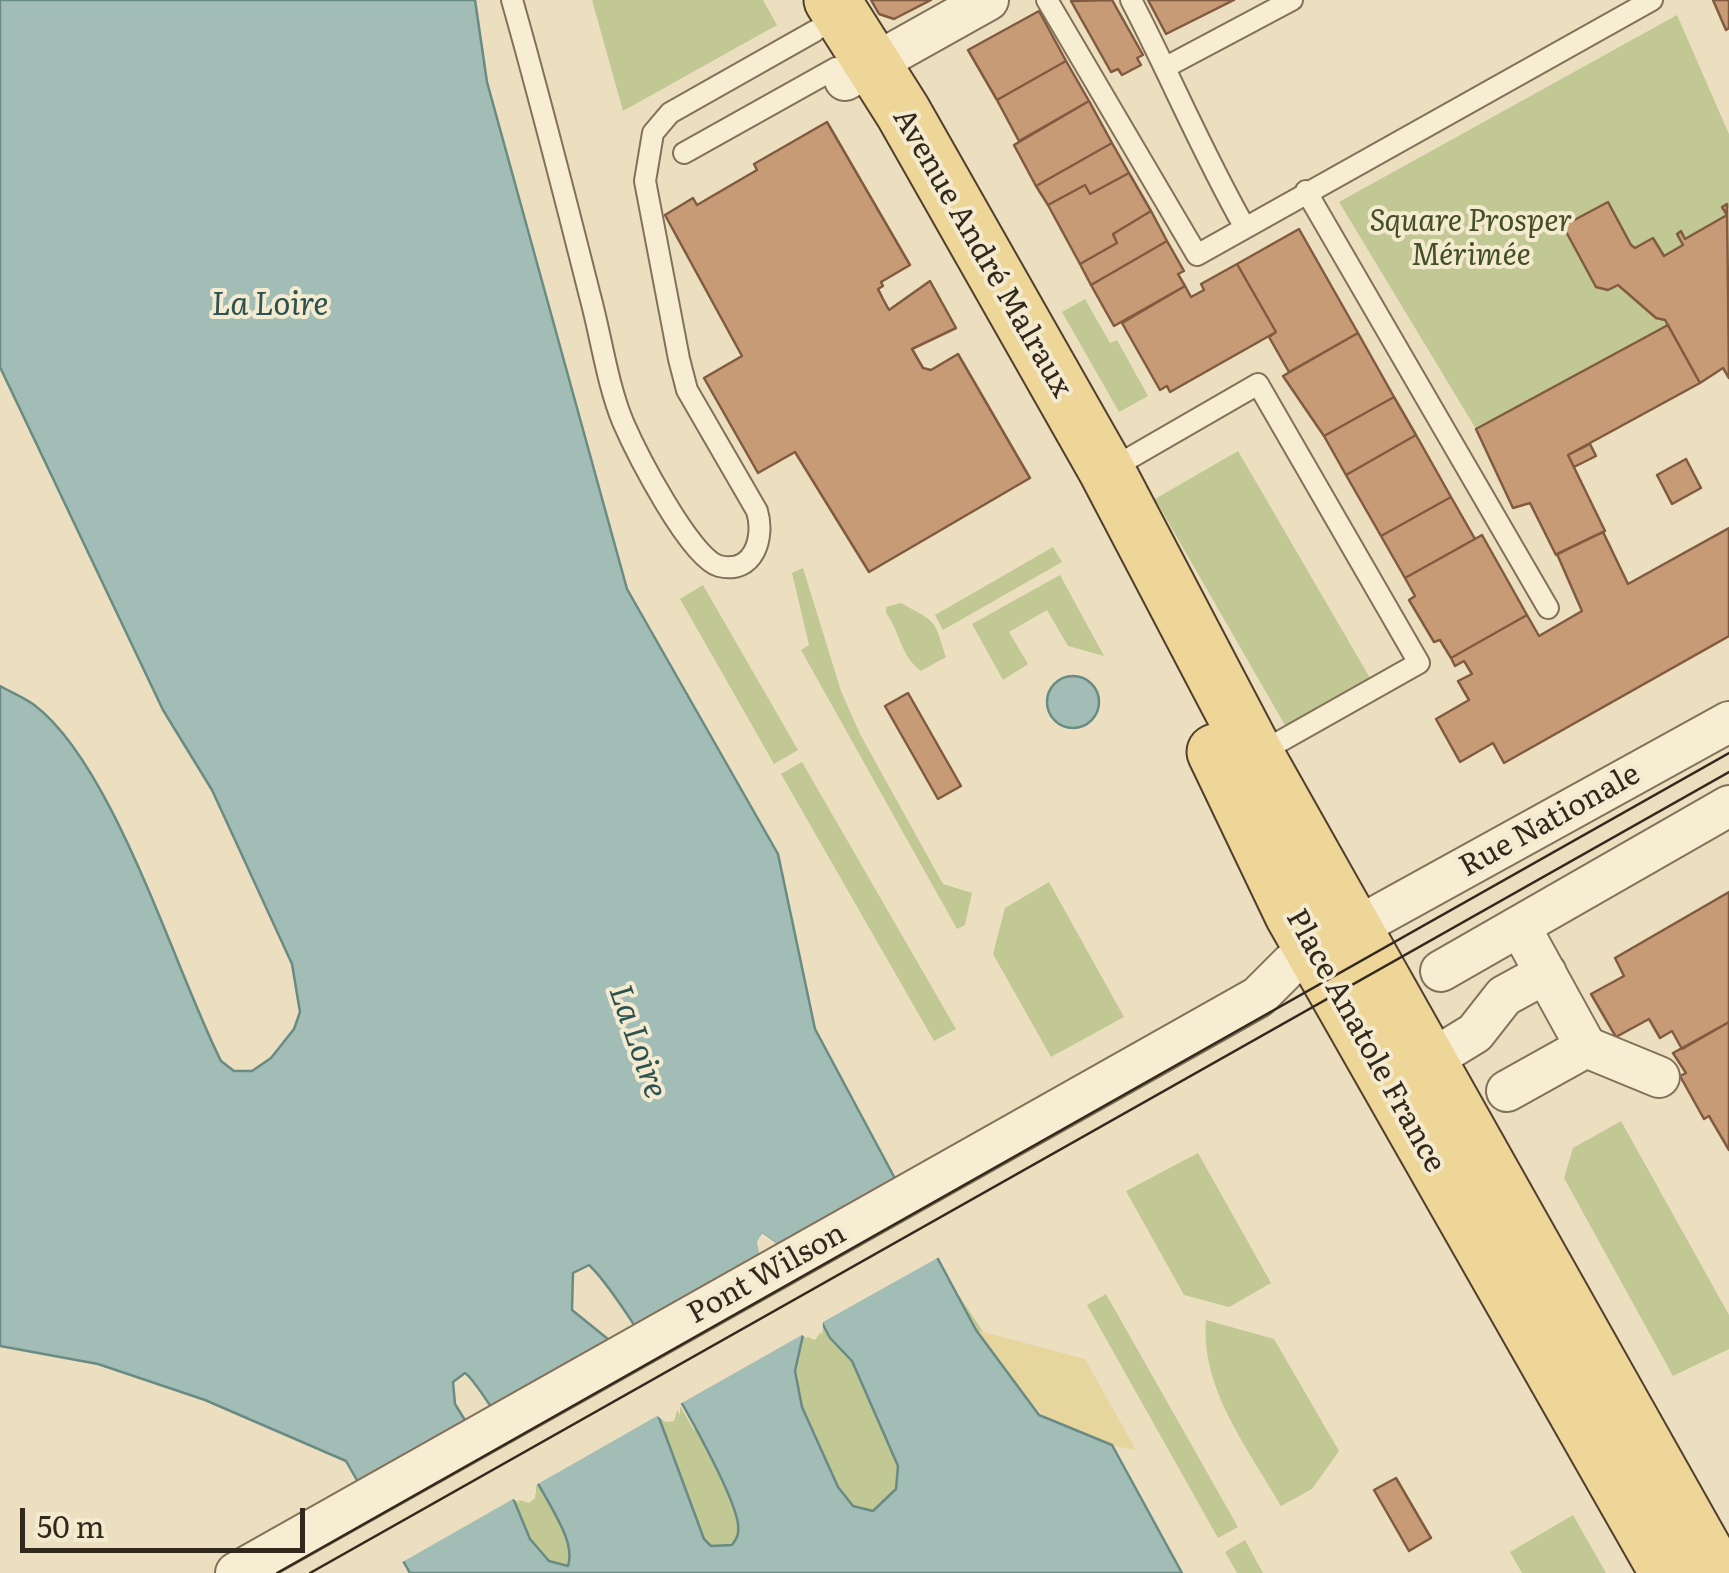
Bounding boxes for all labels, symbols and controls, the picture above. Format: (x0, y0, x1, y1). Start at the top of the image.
street label: Avenue André Malraux (885, 102, 1079, 404)
park label: Square Prosper Mérimée (1370, 204, 1572, 274)
water label: La Loire (211, 287, 329, 325)
street label: Rue Nationale (1454, 757, 1646, 885)
street label: Place Anatole France (1278, 903, 1452, 1179)
water label: La Loire (600, 980, 674, 1104)
street label: Pont Wilson (682, 1216, 852, 1332)
scale bar (25, 1488, 310, 1550)
text: 50 m (37, 1503, 105, 1547)

